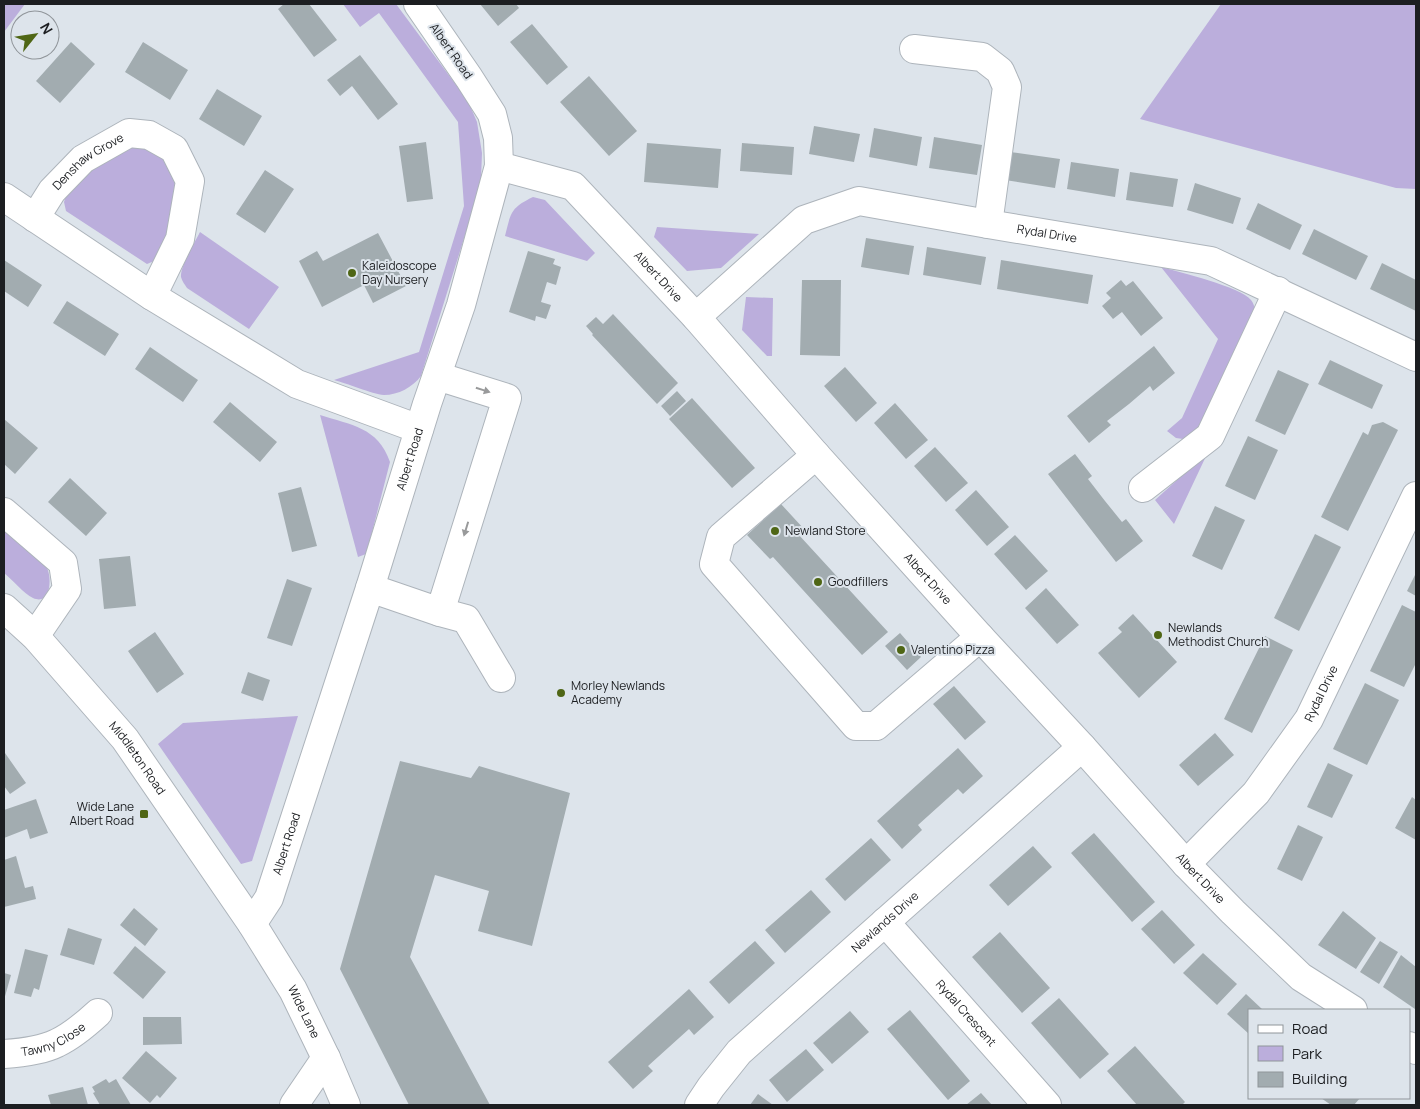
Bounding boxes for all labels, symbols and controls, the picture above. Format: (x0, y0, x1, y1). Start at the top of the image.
north arrow (10, 10, 60, 60)
text: N (36, 19, 57, 37)
street label: Albert Road (426, 19, 477, 82)
street label: Denshaw Grove (48, 129, 127, 194)
street label: Rydal Drive (1016, 220, 1078, 247)
street label: Albert Drive (630, 247, 687, 306)
place label: Kaleidoscope Day Nursery (362, 257, 437, 288)
marker: Kaleidoscope Day Nursery (346, 267, 358, 279)
one-way arrow (476, 387, 491, 395)
street label: Albert Road (392, 426, 427, 492)
one-way arrow (462, 522, 469, 537)
place label: Newland Store (785, 522, 866, 539)
marker: Newland Store (769, 525, 781, 537)
street label: Albert Drive (900, 549, 956, 608)
place label: Goodfillers (828, 573, 888, 590)
marker: Goodfillers (812, 576, 824, 588)
place label: Newlands Methodist Church (1168, 619, 1268, 650)
marker: Newlands Methodist Church (1152, 629, 1164, 641)
place label: Valentino Pizza (911, 641, 994, 658)
marker: Valentino Pizza (895, 644, 907, 656)
street label: Rydal Drive (1300, 662, 1342, 724)
place label: Morley Newlands Academy (571, 677, 665, 708)
marker: Morley Newlands Academy (555, 687, 567, 699)
street label: Middleton Road (105, 717, 170, 798)
place label: Wide Lane Albert Road (70, 798, 134, 829)
marker: Wide Lane Albert Road (138, 808, 150, 820)
street label: Albert Road (268, 810, 304, 877)
street label: Albert Drive (1172, 849, 1229, 907)
street label: Newlands Drive (847, 887, 922, 956)
street label: Rydal Crescent (932, 976, 1001, 1050)
street label: Wide Lane (284, 982, 324, 1041)
legend (1248, 1009, 1410, 1099)
street label: Tawny Close (20, 1018, 89, 1060)
text: Road (1292, 1018, 1328, 1039)
text: Park (1292, 1043, 1322, 1064)
text: Building (1292, 1068, 1347, 1089)

